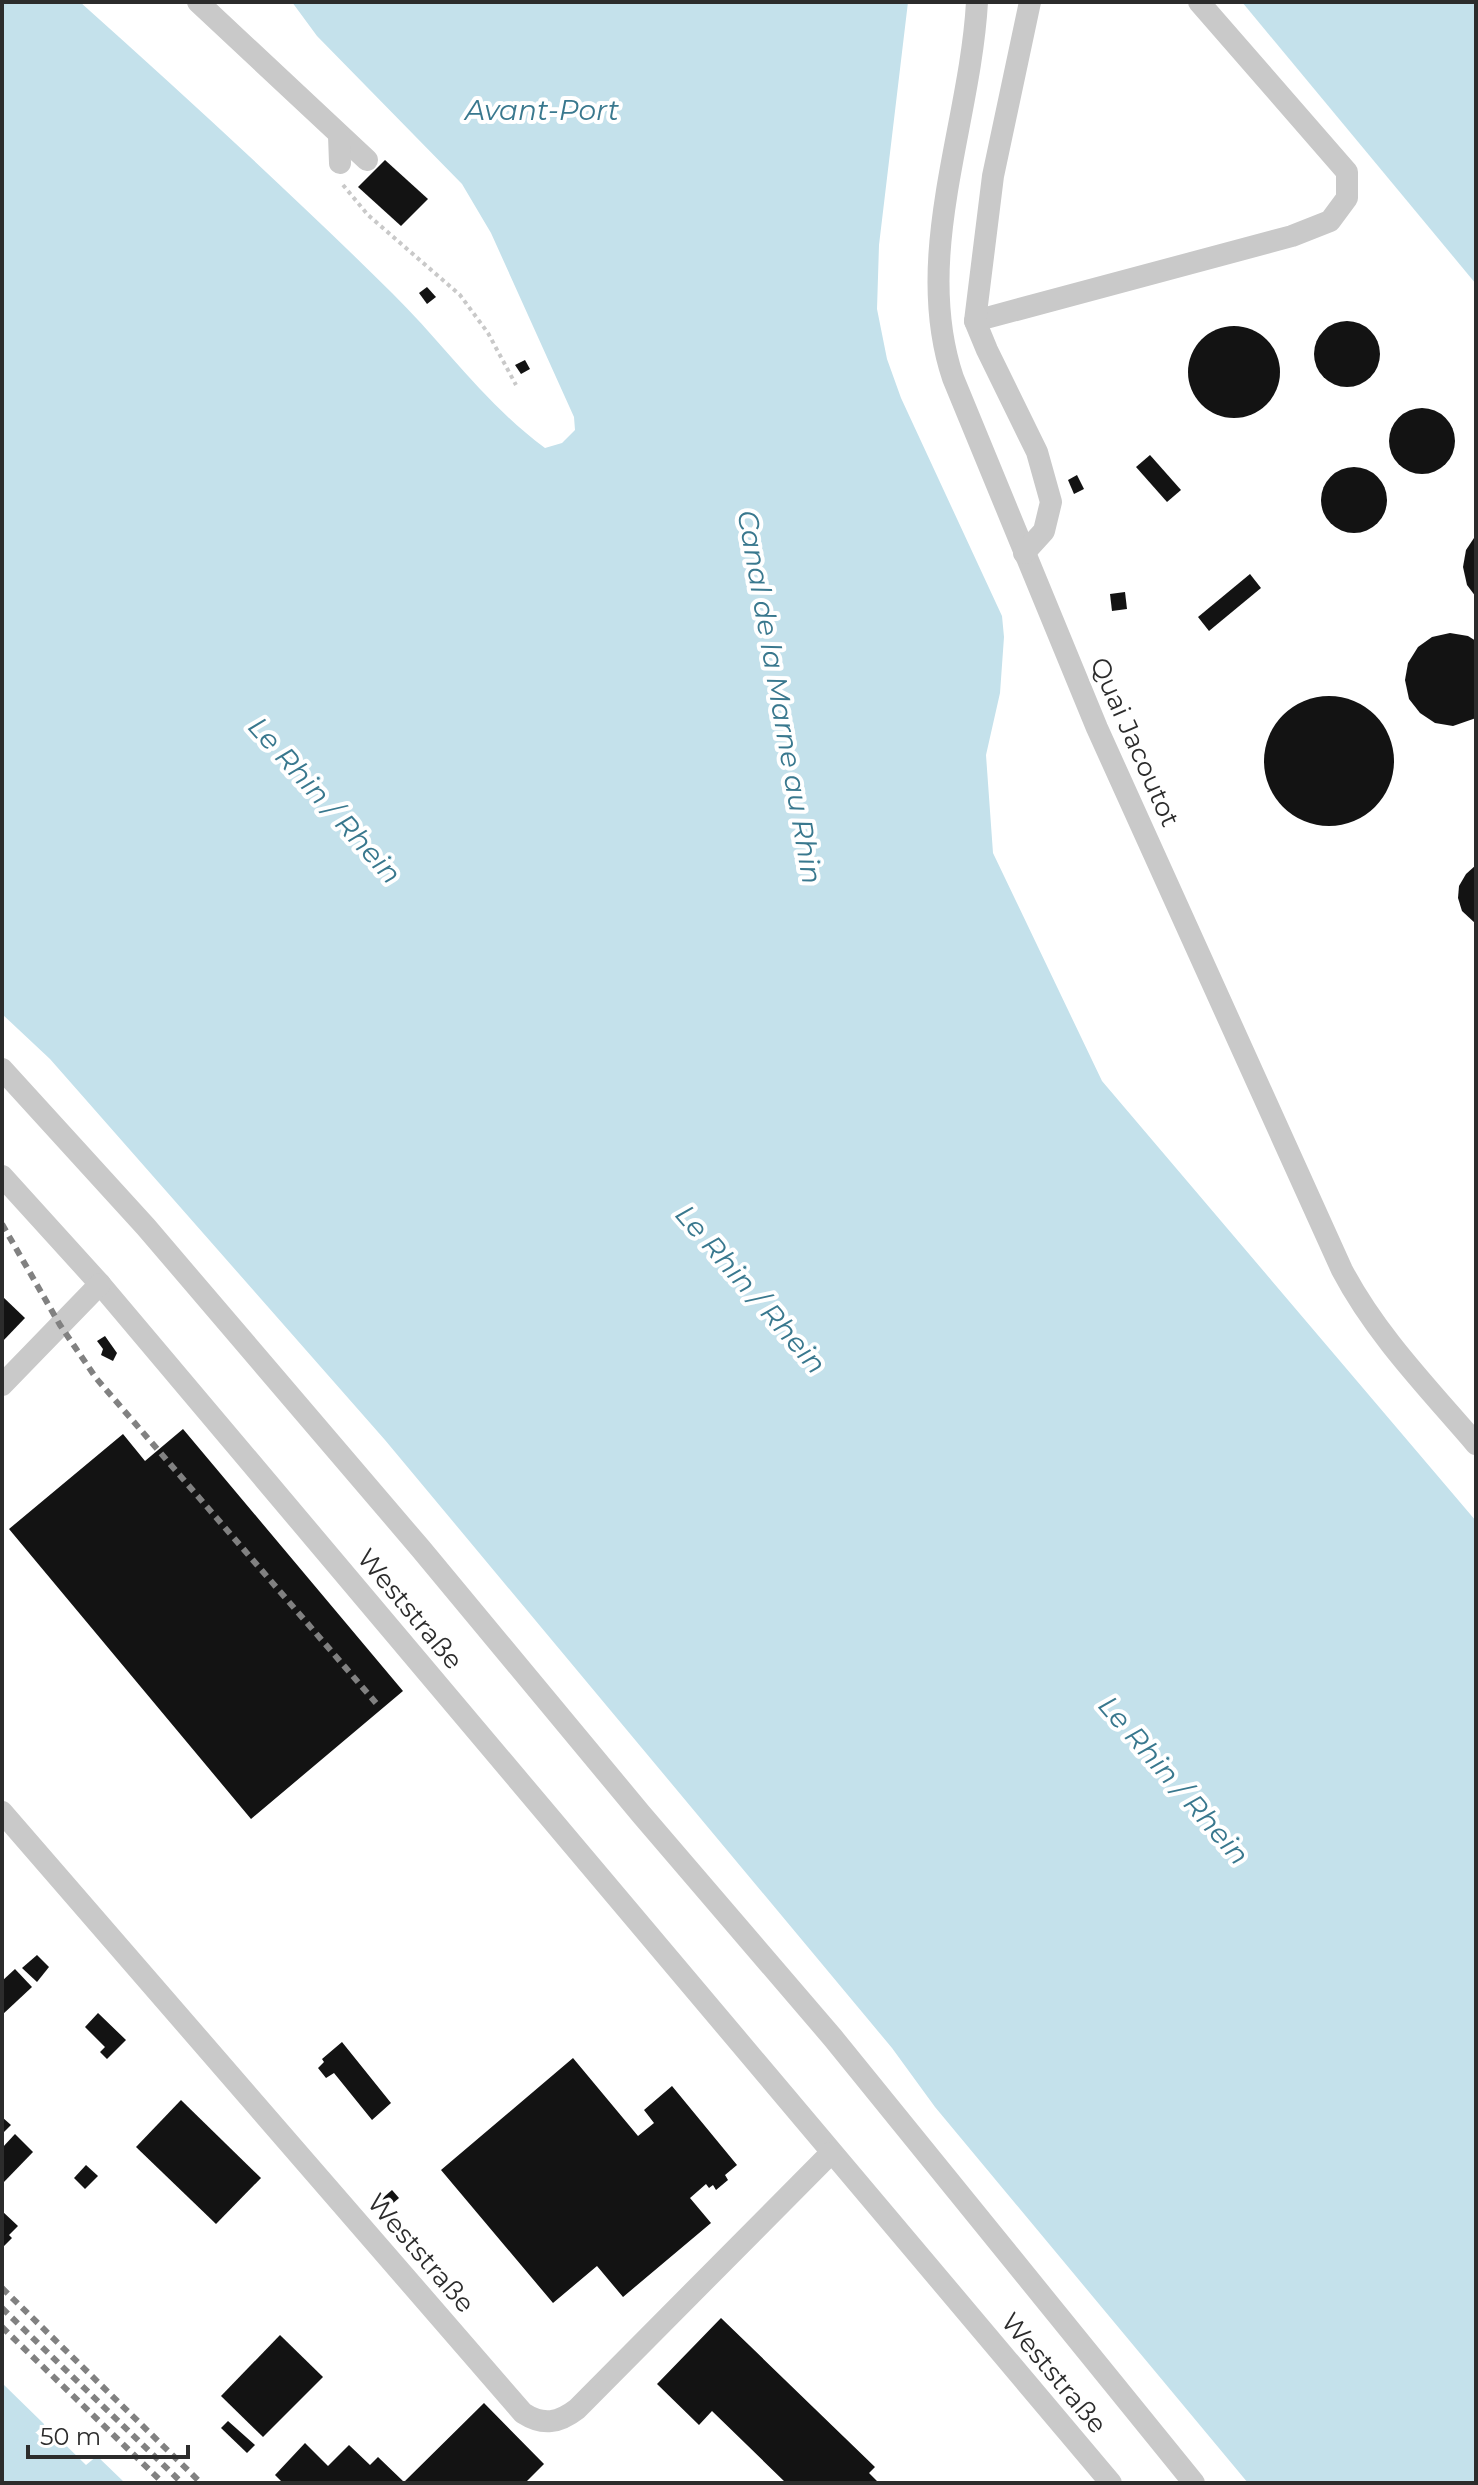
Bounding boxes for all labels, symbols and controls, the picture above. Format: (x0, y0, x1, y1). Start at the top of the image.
water label: Avant-Port (463, 93, 620, 127)
water label: Canal de la Marne au Rhin (730, 507, 830, 887)
street label: Quai Jacoutot (1083, 652, 1187, 832)
water label: Le Rhin / Rhein (241, 710, 409, 890)
water label: Le Rhin / Rhein (668, 1198, 834, 1380)
street label: Weststraße (350, 1542, 470, 1676)
water label: Le Rhin / Rhein (1091, 1689, 1257, 1871)
street label: Weststraße (361, 2187, 481, 2319)
street label: Weststraße (994, 2306, 1114, 2440)
scale bar (28, 2409, 188, 2459)
text: 50 m (40, 2422, 101, 2451)

